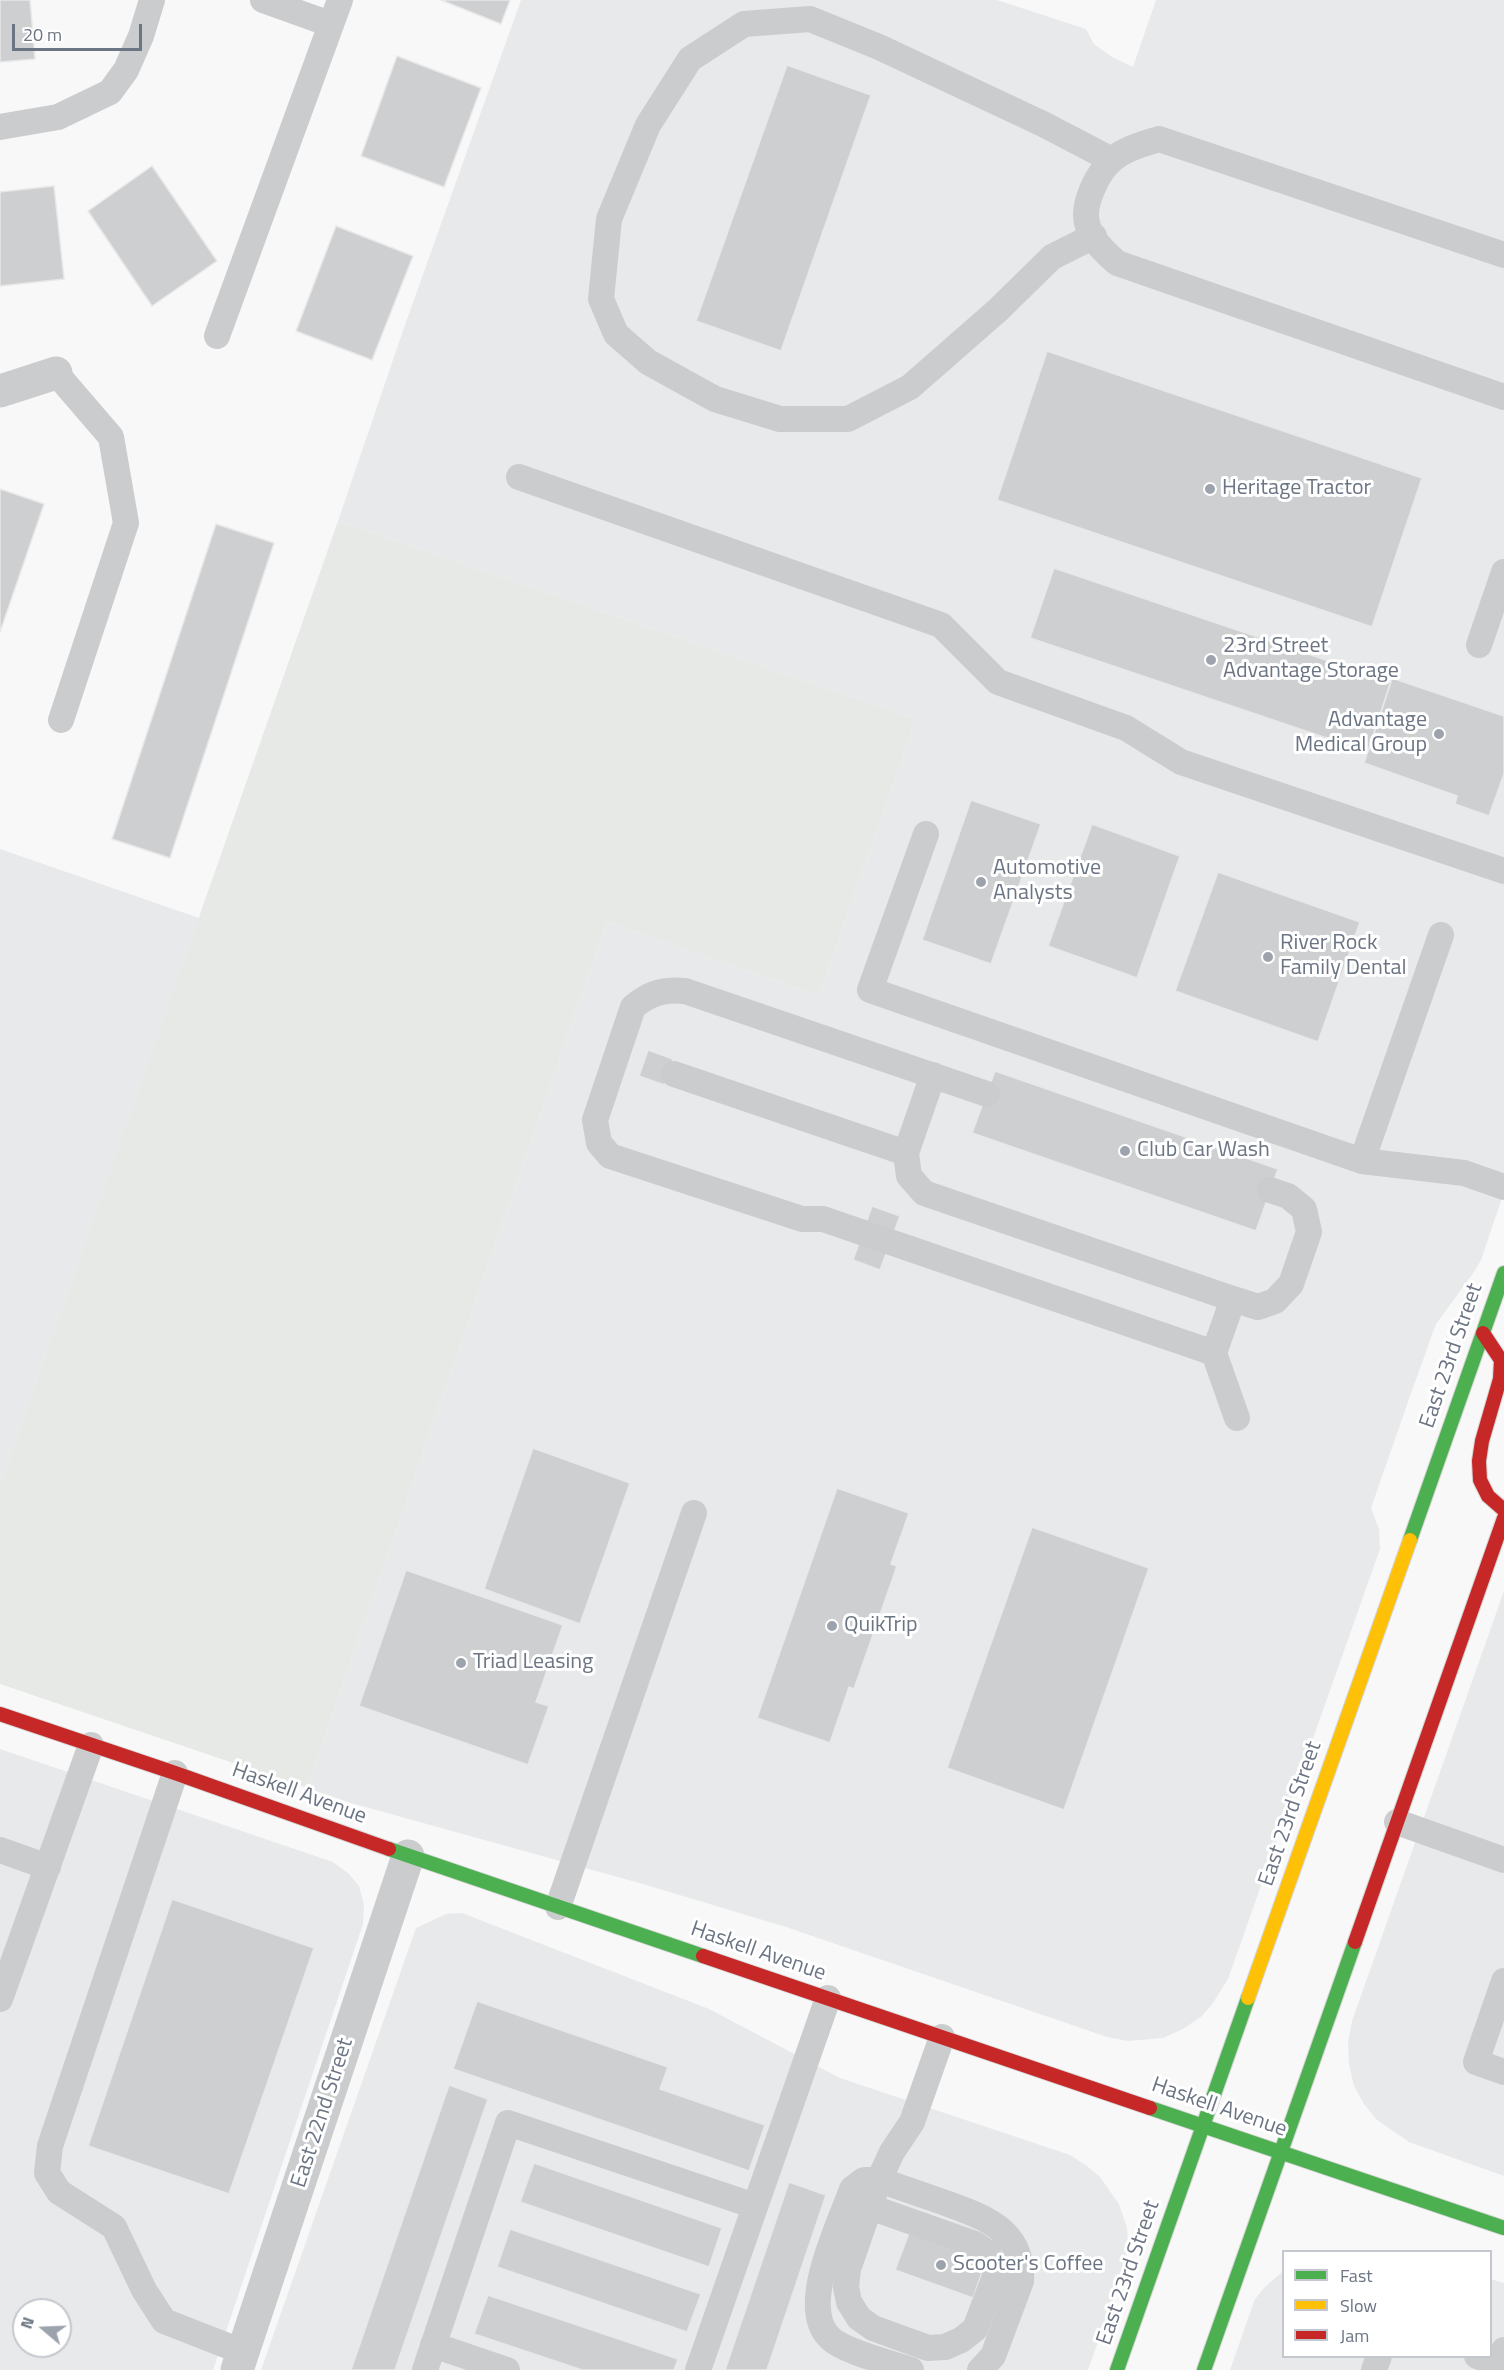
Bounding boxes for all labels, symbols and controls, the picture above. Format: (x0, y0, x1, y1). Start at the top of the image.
scale bar (15, 12, 146, 50)
text: 20 m (23, 21, 62, 48)
place label: Heritage Tractor (1222, 476, 1371, 502)
marker: Heritage Tractor (1203, 482, 1217, 496)
place label: 23rd Street Advantage Storage (1223, 634, 1399, 686)
marker: 23rd Street Advantage Storage (1204, 653, 1218, 667)
place label: Advantage Medical Group (1295, 708, 1427, 760)
marker: Advantage Medical Group (1432, 727, 1446, 741)
place label: Automotive Analysts (993, 856, 1101, 908)
marker: Automotive Analysts (974, 875, 988, 889)
place label: River Rock Family Dental (1280, 931, 1406, 982)
marker: River Rock Family Dental (1261, 950, 1275, 964)
place label: Club Car Wash (1137, 1138, 1270, 1164)
marker: Club Car Wash (1118, 1144, 1132, 1158)
street label: East 23rd Street (1415, 1280, 1489, 1432)
place label: QuikTrip (844, 1613, 918, 1639)
marker: QuikTrip (825, 1619, 839, 1633)
place label: Triad Leasing (473, 1650, 593, 1676)
marker: Triad Leasing (454, 1656, 468, 1670)
street label: East 23rd Street (1254, 1738, 1328, 1890)
street label: Haskell Avenue (228, 1757, 370, 1831)
street label: Haskell Avenue (687, 1917, 829, 1987)
street label: East 22nd Street (286, 2035, 360, 2191)
street label: Haskell Avenue (1148, 2073, 1290, 2143)
street label: East 23rd Street (1092, 2197, 1166, 2349)
legend (1282, 2250, 1492, 2358)
place label: Scooter's Coffee (953, 2252, 1103, 2278)
marker: Scooter's Coffee (934, 2258, 948, 2272)
text: Fast (1340, 2262, 1373, 2289)
text: Slow (1340, 2292, 1377, 2319)
north arrow (12, 2298, 72, 2358)
text: N (14, 2314, 40, 2332)
text: Jam (1340, 2322, 1369, 2349)

